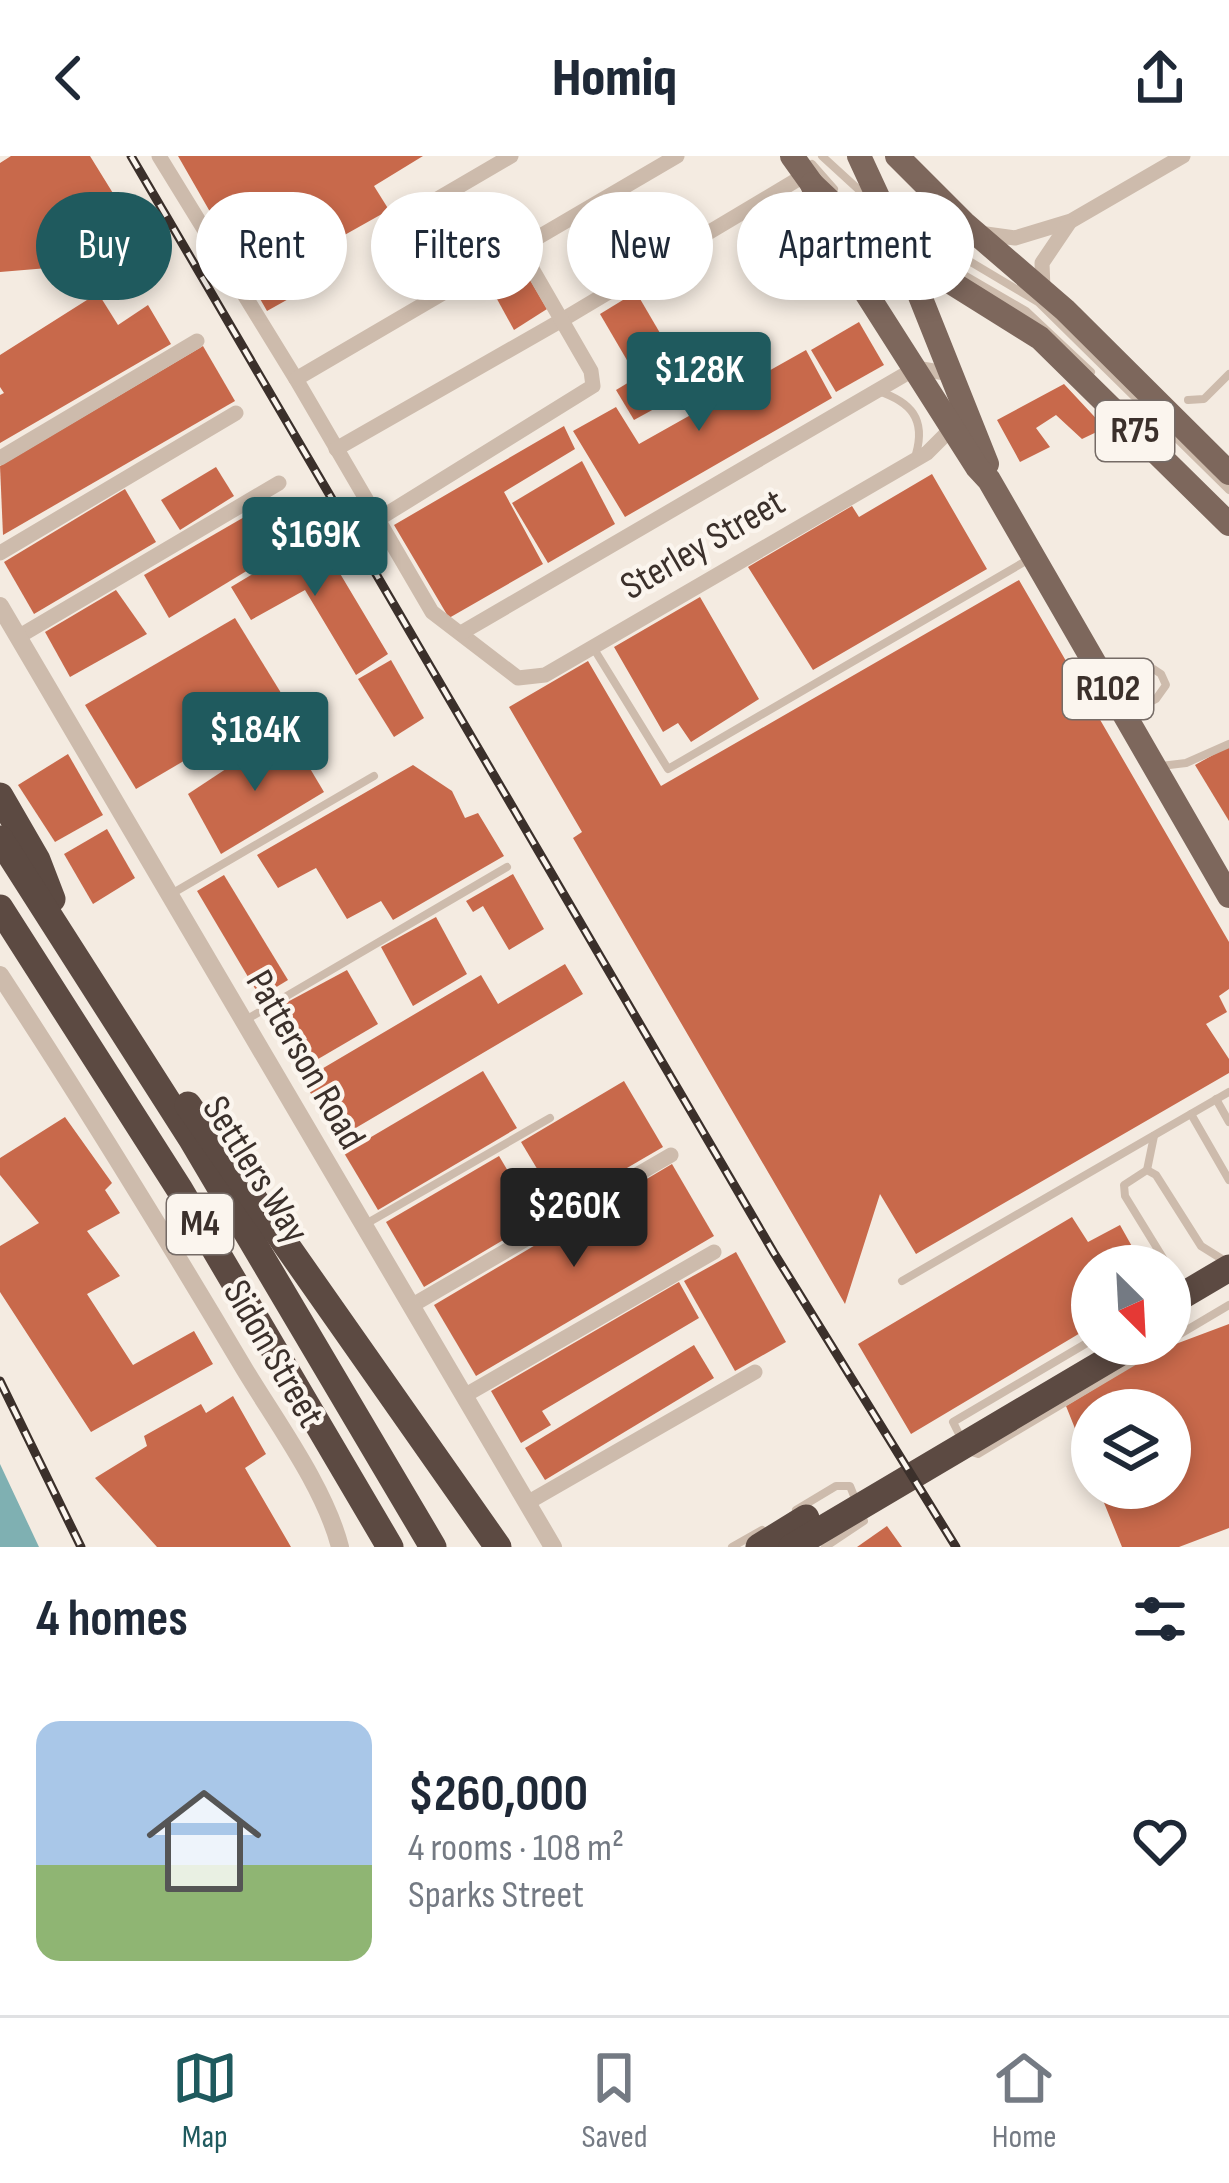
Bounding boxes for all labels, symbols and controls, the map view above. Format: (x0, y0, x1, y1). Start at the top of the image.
icon: back (36, 45, 102, 111)
icon: share (1127, 45, 1193, 111)
text: Homiq (552, 46, 677, 111)
chip: Buy (36, 192, 172, 300)
chip: Rent (196, 192, 347, 300)
chip: Filters (371, 192, 543, 300)
chip: New (567, 192, 713, 300)
chip: Apartment (737, 192, 974, 300)
pin: $128K (615, 332, 783, 434)
text: $128K (654, 347, 744, 394)
road number: R75 (1096, 401, 1174, 461)
street label: Sterley Street (613, 479, 793, 611)
pin: $169K (231, 497, 399, 599)
text: $169K (269, 512, 361, 559)
road number: R102 (1063, 659, 1153, 719)
pin: $184K (171, 692, 339, 794)
text: $184K (209, 707, 301, 754)
street label: Patterson Road (235, 962, 375, 1158)
street label: Settlers Way (192, 1088, 318, 1252)
pin: $260K (490, 1168, 658, 1270)
text: $260K (527, 1183, 621, 1230)
road number: M4 (167, 1194, 233, 1254)
north arrow (1071, 1245, 1191, 1365)
map controls (1071, 1245, 1191, 1509)
street label: Sidon Street (212, 1272, 334, 1436)
button: layers (1071, 1389, 1191, 1509)
icon: filters (1127, 1586, 1193, 1652)
text: 4 homes (36, 1589, 188, 1650)
text: $260,000 (408, 1764, 588, 1825)
icon: home (132, 1769, 276, 1913)
icon: heart (1127, 1808, 1193, 1874)
text: 4 rooms · 108 m² (408, 1825, 624, 1872)
text: Sparks Street (408, 1872, 584, 1919)
tab: Map (172, 2045, 238, 2157)
tab: Saved (581, 2045, 648, 2157)
tab: Home (991, 2045, 1057, 2157)

